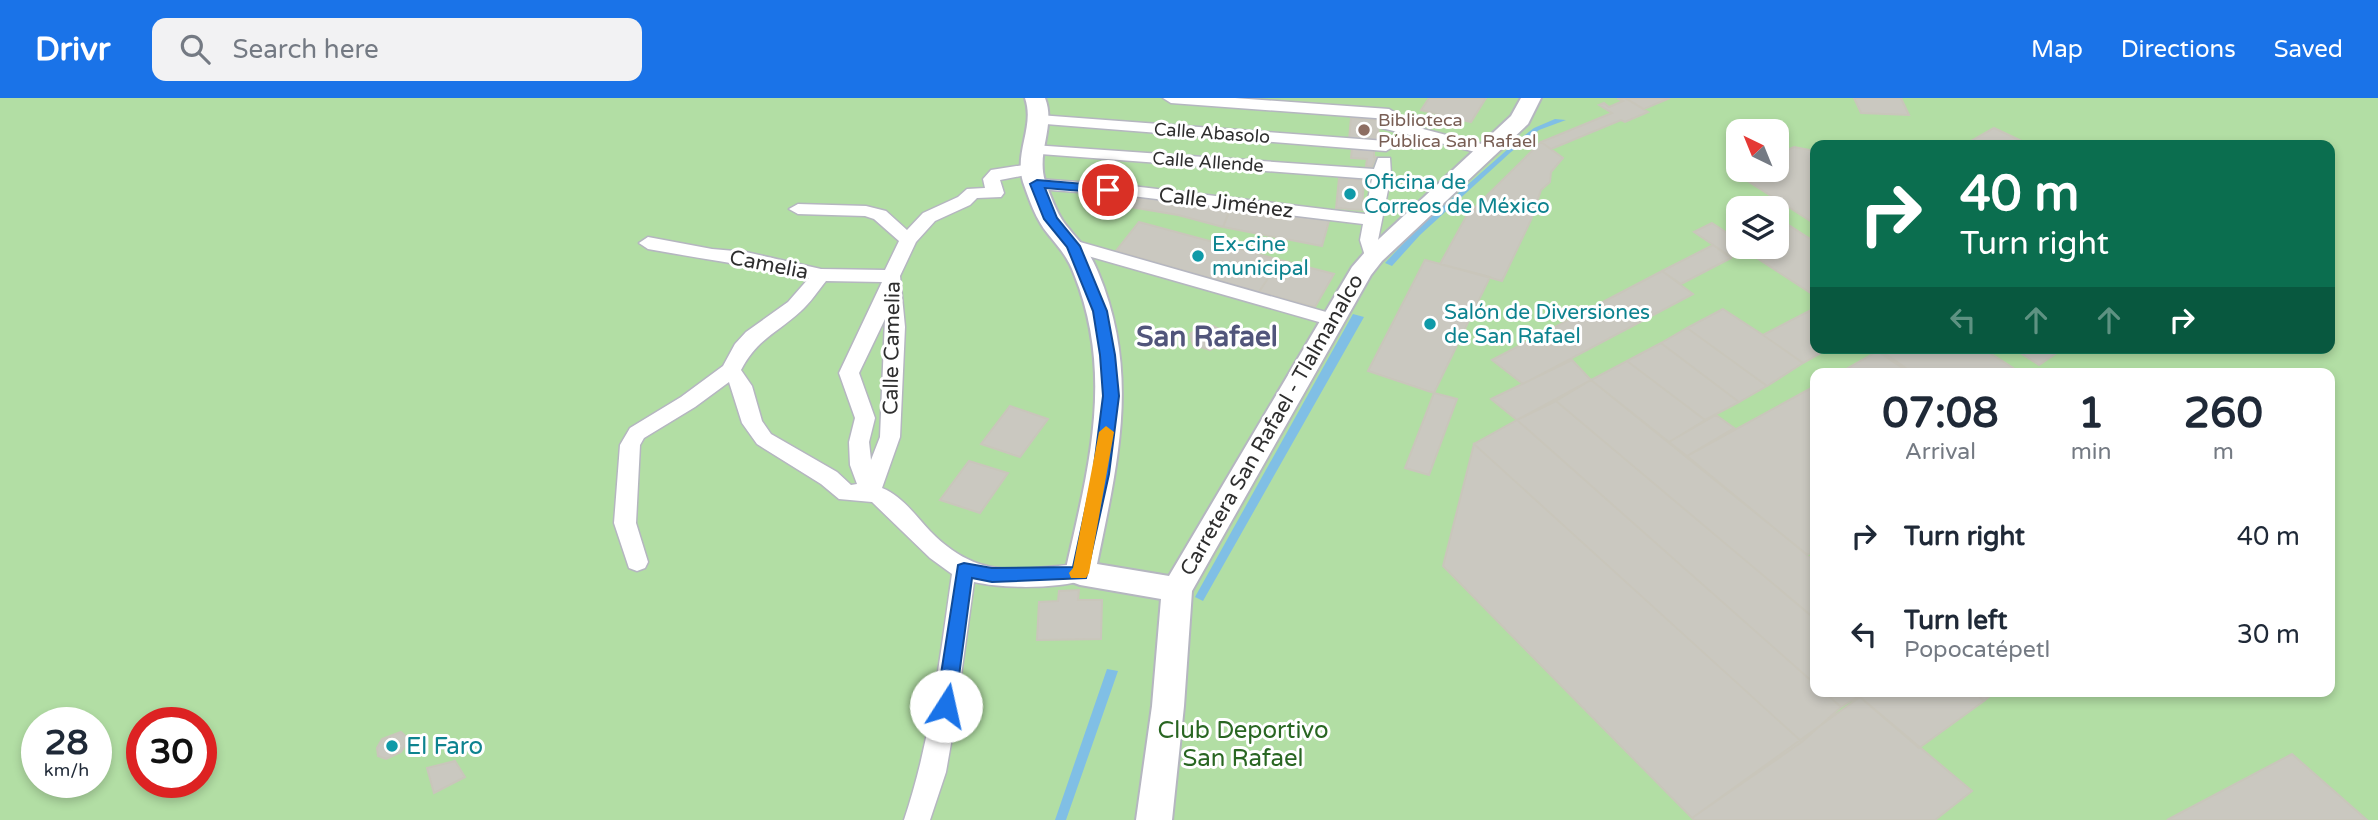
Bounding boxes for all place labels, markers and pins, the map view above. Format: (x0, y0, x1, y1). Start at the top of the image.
place label: Biblioteca Pública San Rafael (1378, 109, 1537, 152)
marker: Biblioteca Pública San Rafael (1356, 122, 1372, 138)
pin (1078, 160, 1138, 220)
place label: Oficina de Correos de México (1364, 170, 1550, 219)
marker: Oficina de Correos de México (1342, 186, 1358, 202)
place label: Ex-cine municipal (1212, 232, 1309, 281)
marker: Ex-cine municipal (1190, 248, 1206, 264)
place label: Salón de Diversiones de San Rafael (1444, 300, 1650, 349)
marker: Salón de Diversiones de San Rafael (1422, 316, 1438, 332)
place label: El Faro (406, 732, 483, 761)
marker: El Faro (384, 738, 400, 754)

